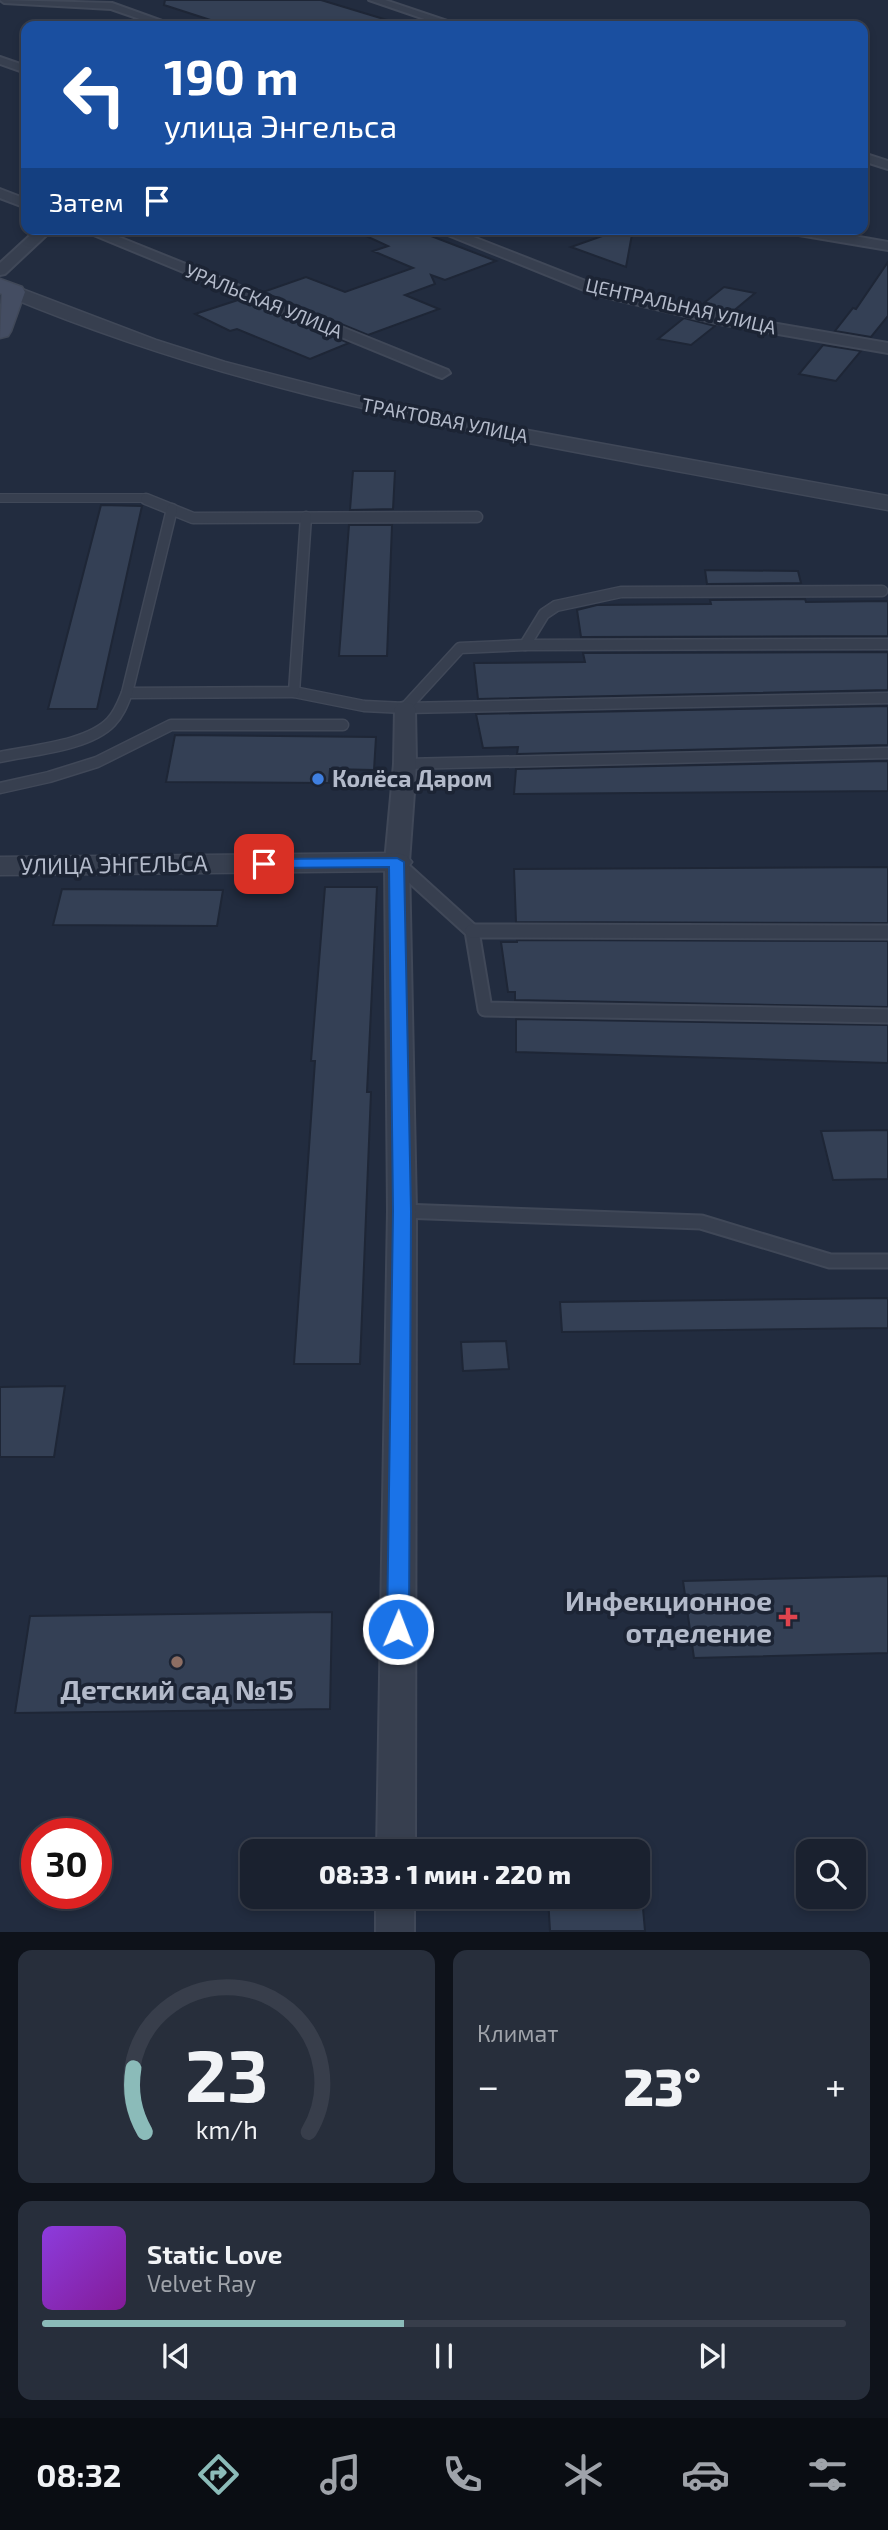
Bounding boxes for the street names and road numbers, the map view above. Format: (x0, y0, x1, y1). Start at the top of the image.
street label: УРАЛЬСКАЯ УЛИЦА (182, 258, 346, 343)
street label: ЦЕНТРАЛЬНАЯ УЛИЦА (584, 272, 779, 339)
street label: ТРАКТОВАЯ УЛИЦА (360, 392, 530, 447)
street label: УЛИЦА ЭНГЕЛЬСА (20, 848, 209, 880)

